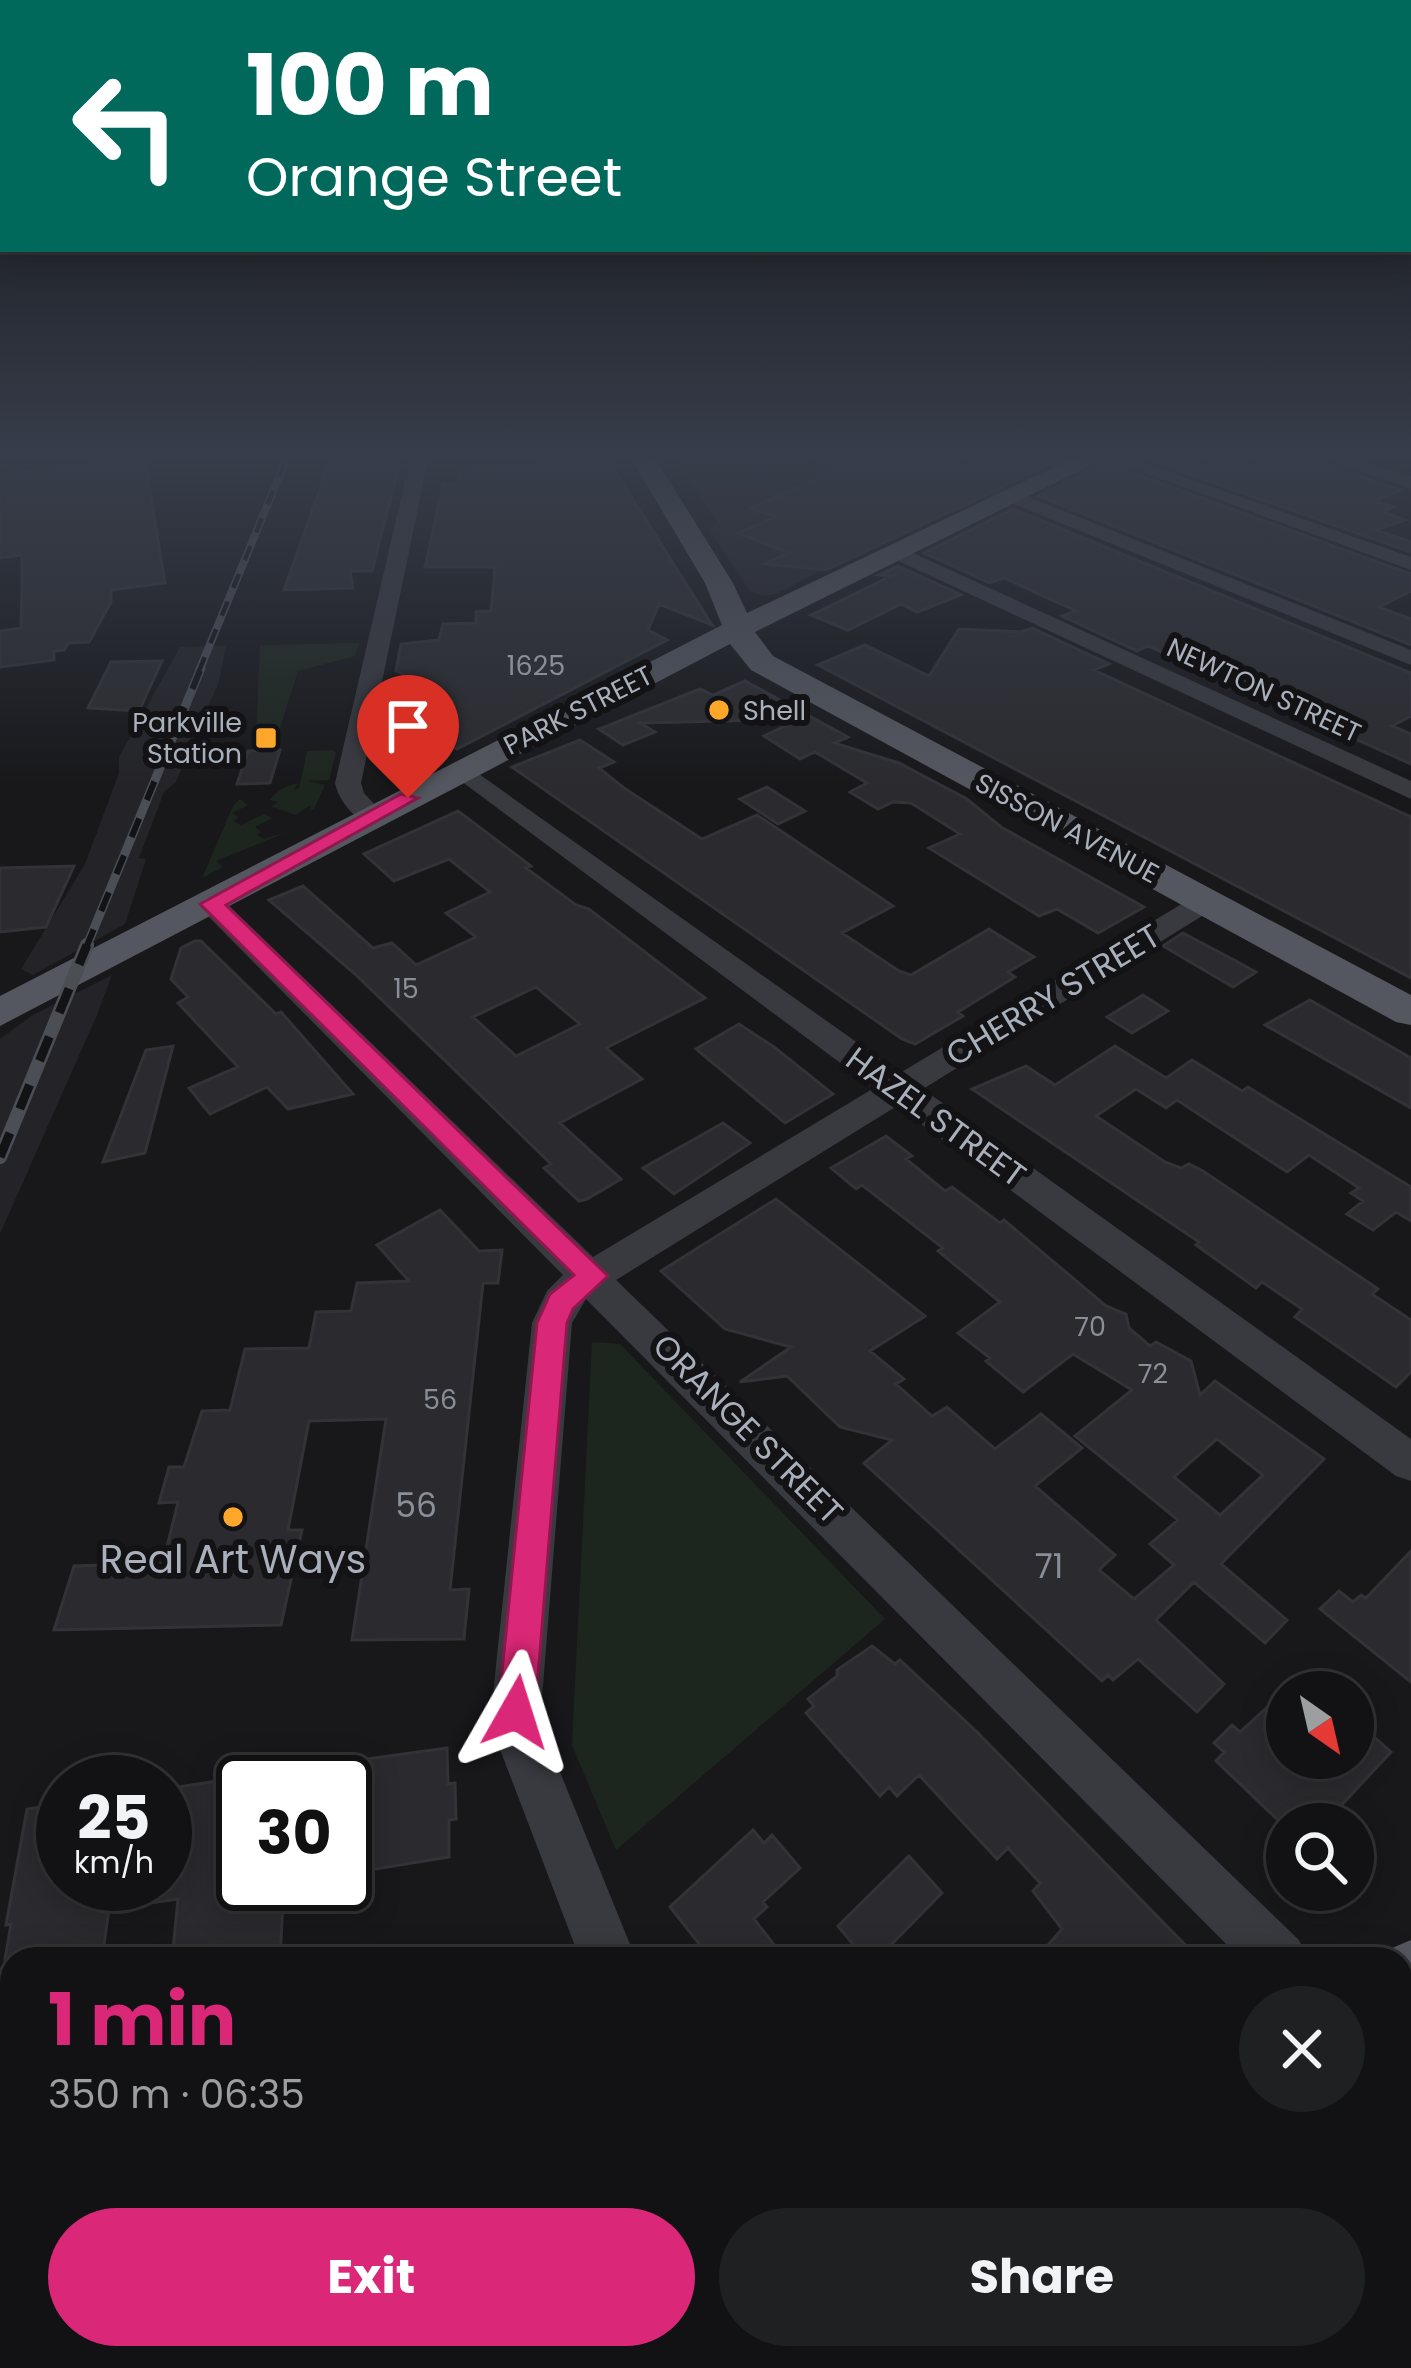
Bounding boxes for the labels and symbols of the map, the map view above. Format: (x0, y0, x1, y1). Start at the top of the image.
street label: NEWTON STREET (1161, 629, 1367, 751)
house number: 1625 (507, 647, 565, 684)
street label: PARK STREET (497, 657, 659, 763)
pin (357, 675, 459, 798)
place label: Shell (743, 692, 806, 729)
marker: Shell (706, 697, 732, 723)
place label: Parkville Station (132, 704, 242, 772)
marker: Parkville Station (253, 725, 279, 751)
street label: SISSON AVENUE (969, 764, 1165, 892)
street label: CHERRY STREET (937, 912, 1169, 1078)
house number: 15 (393, 970, 419, 1007)
street label: HAZEL STREET (836, 1036, 1036, 1198)
house number: 70 (1074, 1308, 1106, 1345)
street label: ORANGE STREET (642, 1323, 854, 1535)
house number: 72 (1138, 1355, 1168, 1392)
house number: 56 (423, 1381, 457, 1418)
house number: 56 (395, 1482, 437, 1529)
marker: Real Art Ways (220, 1504, 246, 1530)
place label: Real Art Ways (100, 1532, 366, 1587)
house number: 71 (1035, 1543, 1063, 1590)
position arrow (453, 1649, 579, 1775)
north arrow (1266, 1671, 1374, 1779)
speed limit sign: 30 (216, 1755, 372, 1911)

